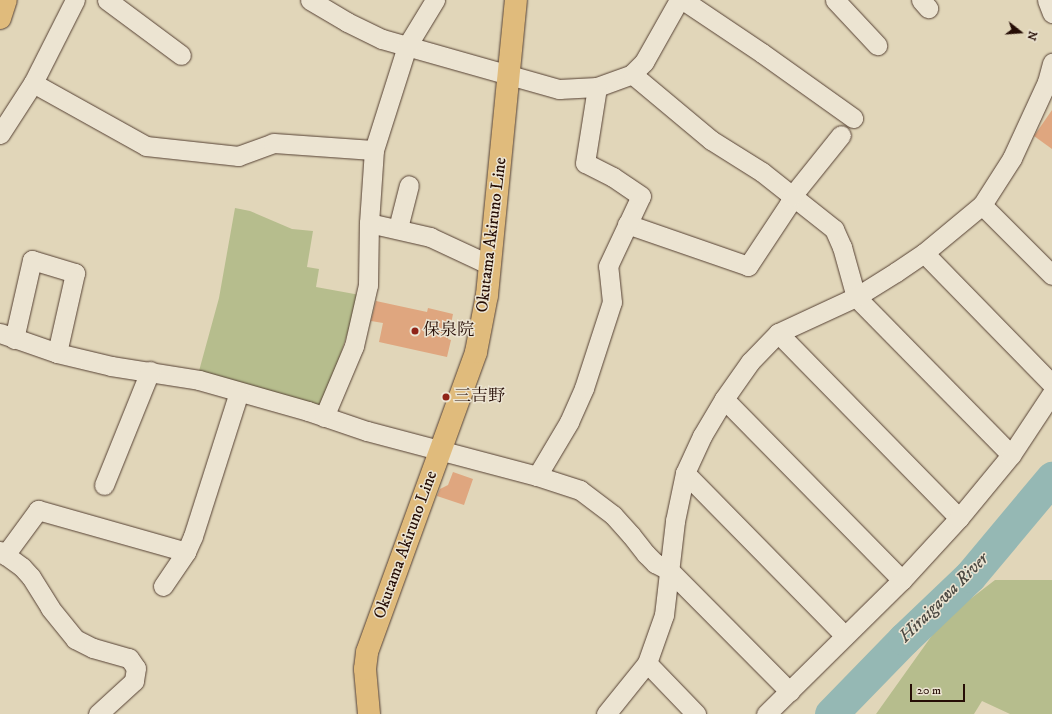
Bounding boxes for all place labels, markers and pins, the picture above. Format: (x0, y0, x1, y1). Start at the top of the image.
place label: 保泉院 (423, 321, 474, 341)
marker: 保泉院 (410, 326, 420, 336)
place label: 三吉野 (454, 387, 505, 407)
marker: 三吉野 (441, 392, 451, 402)

